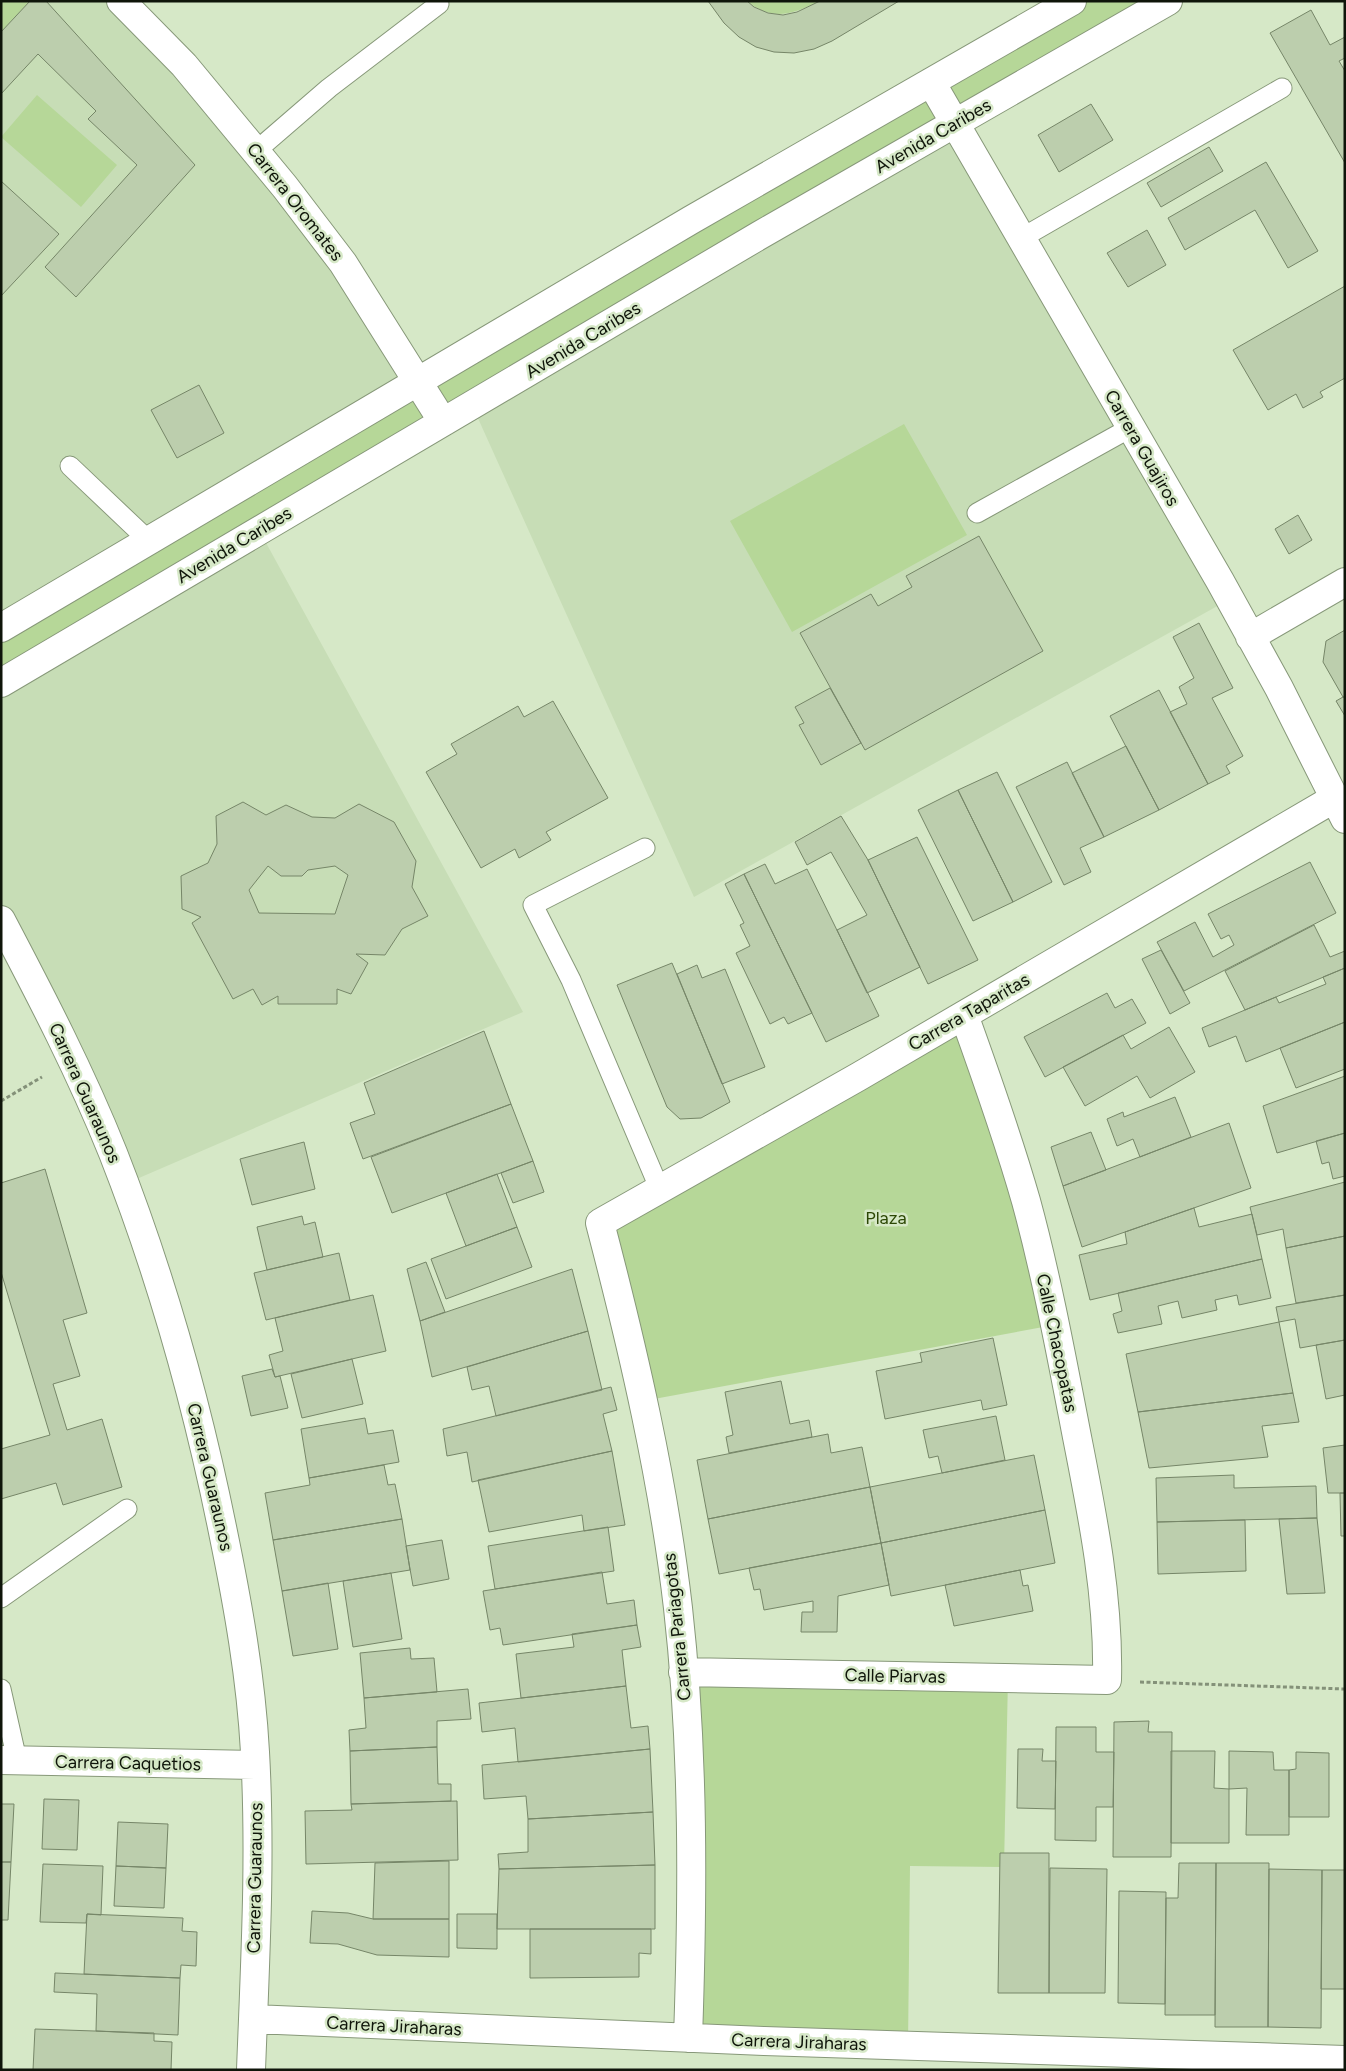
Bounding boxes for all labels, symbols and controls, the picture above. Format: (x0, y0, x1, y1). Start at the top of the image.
street label: Avenida Caribes (871, 94, 995, 178)
street label: Carrera Oromates (242, 139, 348, 265)
street label: Avenida Caribes (521, 297, 645, 383)
street label: Carrera Guajiros (1100, 386, 1184, 510)
street label: Avenida Caribes (172, 502, 296, 588)
street label: Carrera Taparitas (904, 968, 1034, 1056)
street label: Carrera Guaraunos (44, 1020, 126, 1166)
park label: Plaza (865, 1207, 907, 1229)
street label: Calle Chacopatas (1032, 1272, 1082, 1414)
street label: Carrera Guaraunos (182, 1401, 238, 1553)
street label: Carrera Pariagotas (658, 1552, 696, 1702)
street label: Calle Piarvas (844, 1664, 946, 1688)
street label: Carrera Caquetios (55, 1751, 201, 1775)
street label: Carrera Guaraunos (243, 1802, 267, 1954)
street label: Carrera Jiraharas (326, 2011, 462, 2041)
street label: Carrera Jiraharas (731, 2029, 867, 2055)

